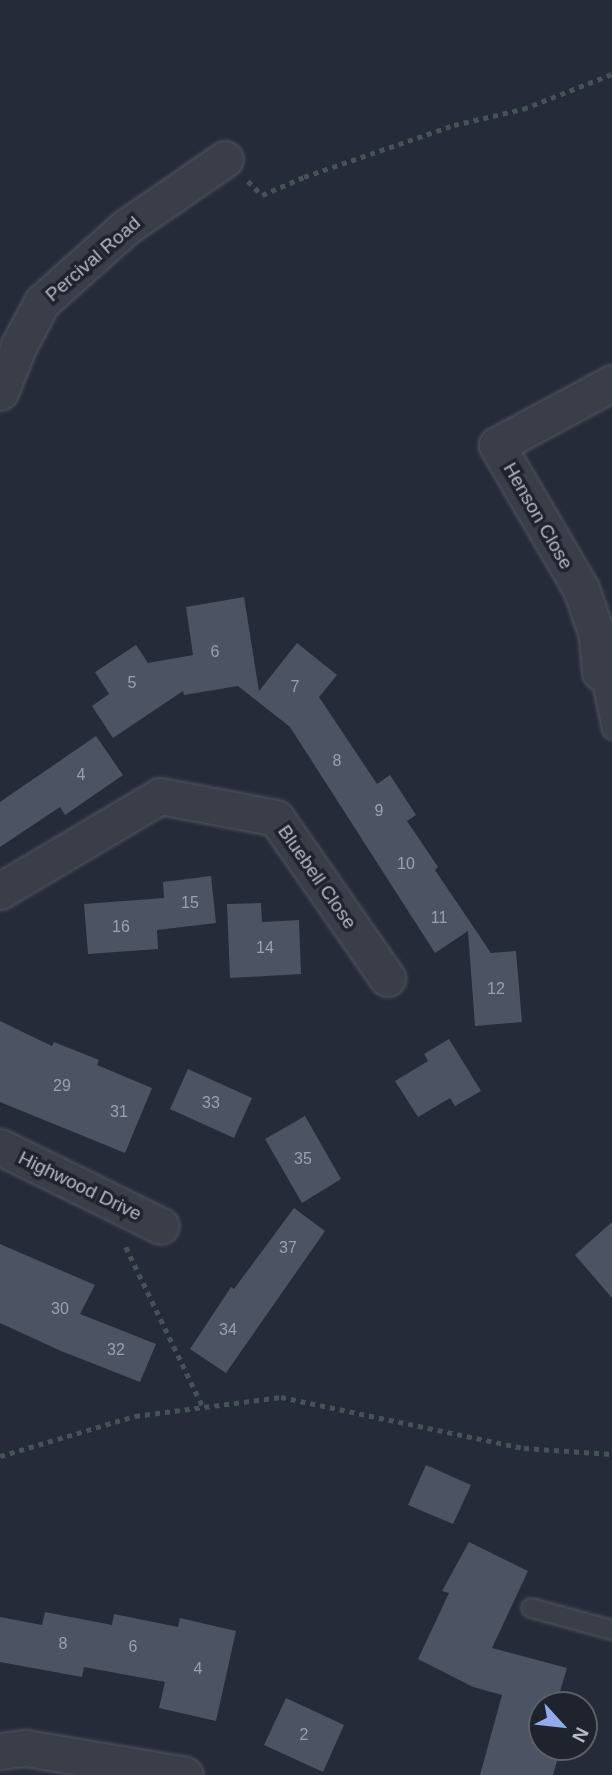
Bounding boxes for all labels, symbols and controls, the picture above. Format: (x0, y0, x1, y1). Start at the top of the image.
street label: Percival Road (41, 212, 145, 306)
street label: Henson Close (498, 459, 578, 573)
house number: 6 (211, 642, 219, 662)
house number: 5 (128, 673, 136, 693)
house number: 7 (291, 677, 299, 697)
house number: 8 (333, 751, 341, 771)
house number: 4 (77, 765, 85, 785)
house number: 9 (375, 801, 383, 821)
street label: Bluebell Close (273, 821, 361, 933)
house number: 10 (397, 854, 415, 874)
house number: 15 (181, 893, 199, 913)
house number: 11 (431, 908, 447, 928)
house number: 16 (112, 917, 130, 937)
house number: 14 (256, 938, 274, 958)
house number: 12 (487, 979, 505, 999)
house number: 29 (53, 1076, 71, 1096)
house number: 33 (202, 1093, 220, 1113)
house number: 31 (110, 1102, 128, 1122)
street label: Highwood Drive (15, 1146, 145, 1226)
house number: 35 (294, 1149, 312, 1169)
house number: 37 (279, 1238, 297, 1258)
house number: 30 (51, 1299, 69, 1319)
house number: 34 (219, 1320, 237, 1340)
house number: 32 (107, 1340, 125, 1360)
house number: 8 (59, 1634, 67, 1654)
house number: 6 (129, 1637, 137, 1657)
house number: 4 (194, 1659, 202, 1679)
north arrow (528, 1691, 598, 1761)
text: N (568, 1724, 593, 1746)
house number: 2 (300, 1725, 308, 1745)

